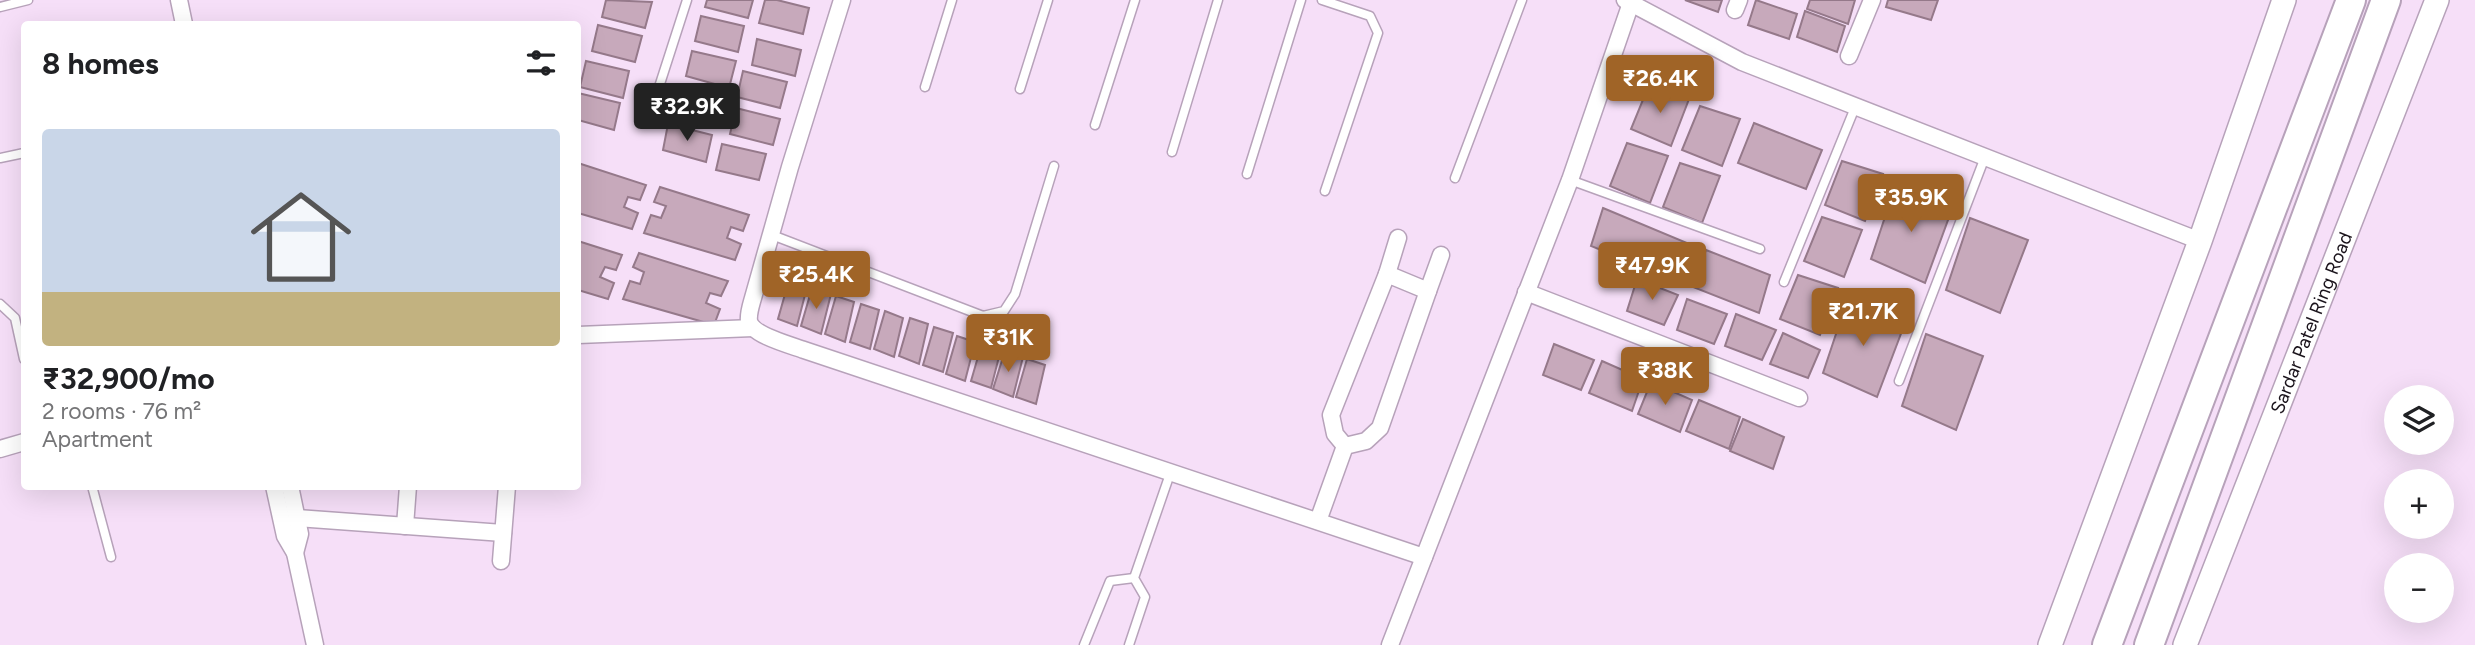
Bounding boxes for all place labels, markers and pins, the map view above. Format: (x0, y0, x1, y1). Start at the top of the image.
pin: ₹26.4K (1603, 55, 1717, 115)
pin: ₹32.9K (630, 83, 744, 143)
pin: ₹35.9K (1854, 174, 1968, 234)
pin: ₹47.9K (1595, 243, 1709, 302)
pin: ₹25.4K (759, 252, 873, 311)
pin: ₹21.7K (1806, 288, 1920, 348)
pin: ₹31K (967, 314, 1049, 374)
pin: ₹38K (1624, 348, 1706, 407)

